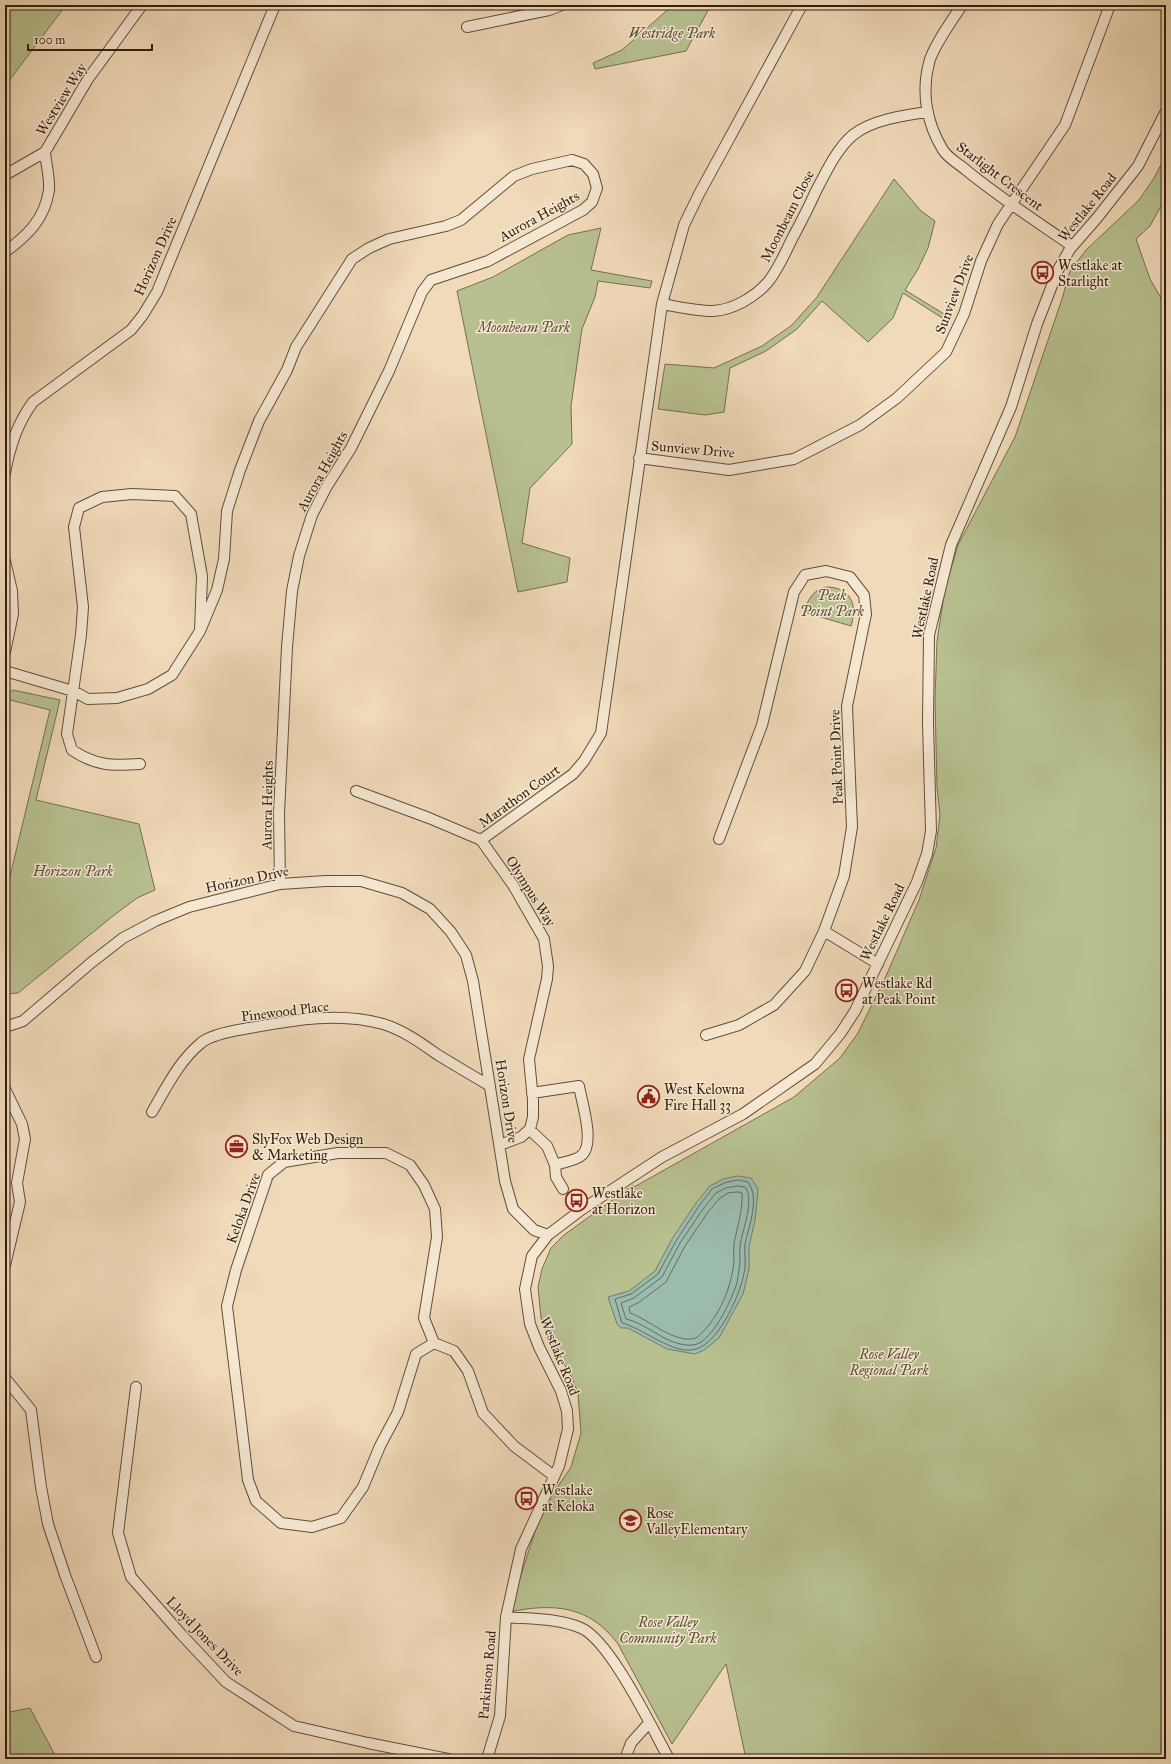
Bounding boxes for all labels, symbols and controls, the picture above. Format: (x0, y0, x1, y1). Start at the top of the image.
park label: Westridge Park (629, 25, 716, 42)
scale bar (28, 26, 152, 52)
text: 100 m (34, 33, 65, 47)
street label: Westview Way (32, 60, 91, 139)
street label: Starlight Crescent (953, 138, 1046, 214)
street label: Moonbeam Close (757, 167, 818, 265)
street label: Westlake Road (1055, 170, 1120, 245)
street label: Aurora Heights (495, 187, 582, 246)
street label: Horizon Drive (130, 214, 181, 298)
street label: Sunview Drive (932, 252, 977, 336)
place label: Westlake at Starlight (1058, 257, 1122, 290)
bus stop icon: Westlake at Starlight (1029, 260, 1055, 286)
park label: Moonbeam Park (476, 319, 571, 336)
street label: Aurora Heights (293, 428, 351, 515)
street label: Sunview Drive (650, 437, 736, 462)
street label: Westlake Road (909, 556, 942, 641)
park label: Peak Point Park (800, 587, 865, 620)
street label: Peak Point Drive (826, 709, 847, 805)
street label: Aurora Heights (258, 760, 277, 851)
street label: Marathon Court (475, 761, 563, 832)
street label: Olympus Way (502, 853, 559, 930)
street label: Horizon Drive (204, 862, 290, 897)
park label: Horizon Park (32, 863, 114, 880)
street label: Westlake Road (857, 881, 908, 963)
place label: Westlake Rd at Peak Point (862, 975, 936, 1008)
bus stop icon: Westlake Rd at Peak Point (833, 978, 859, 1004)
street label: Pinewood Place (240, 998, 330, 1025)
street label: Horizon Drive (491, 1058, 522, 1144)
place label: West Kelowna Fire Hall 33 (664, 1081, 745, 1114)
public building icon: West Kelowna Fire Hall 33 (635, 1084, 661, 1110)
place label: SlyFox Web Design & Marketing (252, 1131, 364, 1164)
office icon: SlyFox Web Design & Marketing (224, 1134, 250, 1160)
street label: Keloka Drive (223, 1170, 264, 1246)
place label: Westlake at Horizon (592, 1185, 656, 1218)
bus stop icon: Westlake at Horizon (563, 1188, 589, 1214)
street label: Westlake Road (536, 1314, 583, 1398)
park label: Rose Valley Regional Park (848, 1346, 929, 1379)
place label: Westlake at Keloka (542, 1482, 595, 1515)
bus stop icon: Westlake at Keloka (514, 1485, 540, 1511)
place label: Rose ValleyElementary (645, 1505, 748, 1538)
school or university icon: Rose ValleyElementary (618, 1508, 644, 1534)
street label: Lloyd Jones Drive (162, 1593, 247, 1681)
park label: Rose Valley Community Park (619, 1614, 717, 1647)
street label: Parkinson Road (475, 1630, 500, 1720)

